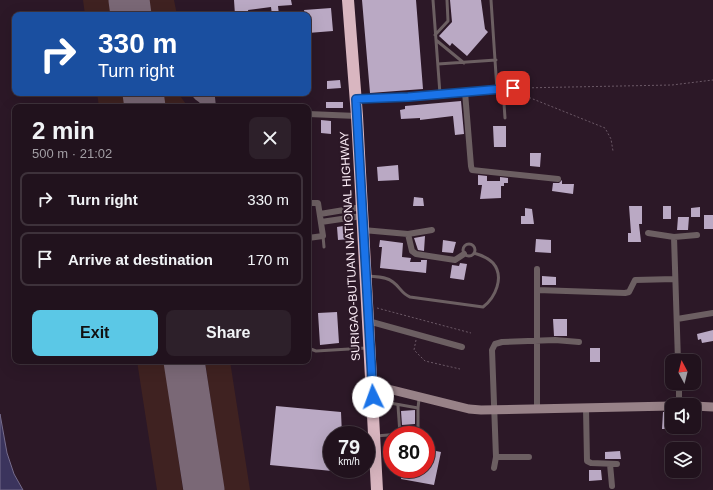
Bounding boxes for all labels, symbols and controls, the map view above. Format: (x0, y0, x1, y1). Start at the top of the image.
icon: right (32, 28, 84, 80)
text: 330 m (98, 28, 177, 59)
text: Turn right (98, 61, 174, 81)
pin (496, 71, 530, 105)
icon: arrive (502, 77, 524, 99)
text: 2 min (32, 117, 95, 144)
button: close (249, 117, 291, 159)
street label: SURIGAO-BUTUAN NATIONAL HIGHWAY (337, 131, 363, 361)
text: 500 m · 21:02 (32, 146, 112, 161)
icon: right (34, 188, 56, 210)
text: Turn right (68, 191, 138, 208)
text: 330 m (247, 191, 289, 208)
icon: arrive (34, 248, 56, 270)
text: Arrive at destination (68, 251, 213, 268)
text: 170 m (247, 251, 289, 268)
button: Exit (32, 310, 158, 356)
button: Share (166, 310, 291, 356)
north arrow (665, 354, 701, 390)
map controls (665, 354, 701, 478)
position arrow (352, 376, 394, 418)
button: sound (665, 398, 701, 434)
speed limit sign: 80 (383, 426, 435, 478)
text: 79 (338, 436, 360, 458)
button: layers (665, 442, 701, 478)
text: km/h (338, 456, 360, 467)

